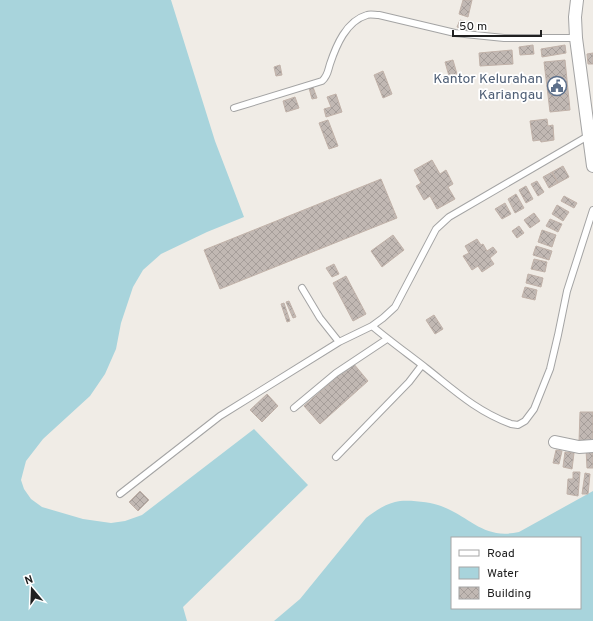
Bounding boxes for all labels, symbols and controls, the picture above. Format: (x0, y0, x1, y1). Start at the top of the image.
scale bar (453, 12, 541, 38)
text: 50 m (459, 19, 487, 35)
place label: Kantor Kelurahan Kariangau (433, 71, 543, 104)
public building icon: Kantor Kelurahan Kariangau (546, 75, 568, 97)
legend (451, 537, 581, 609)
text: Road (487, 546, 515, 562)
text: Water (487, 566, 519, 582)
north arrow (12, 569, 52, 609)
text: N (23, 573, 35, 588)
text: Building (487, 586, 531, 602)

